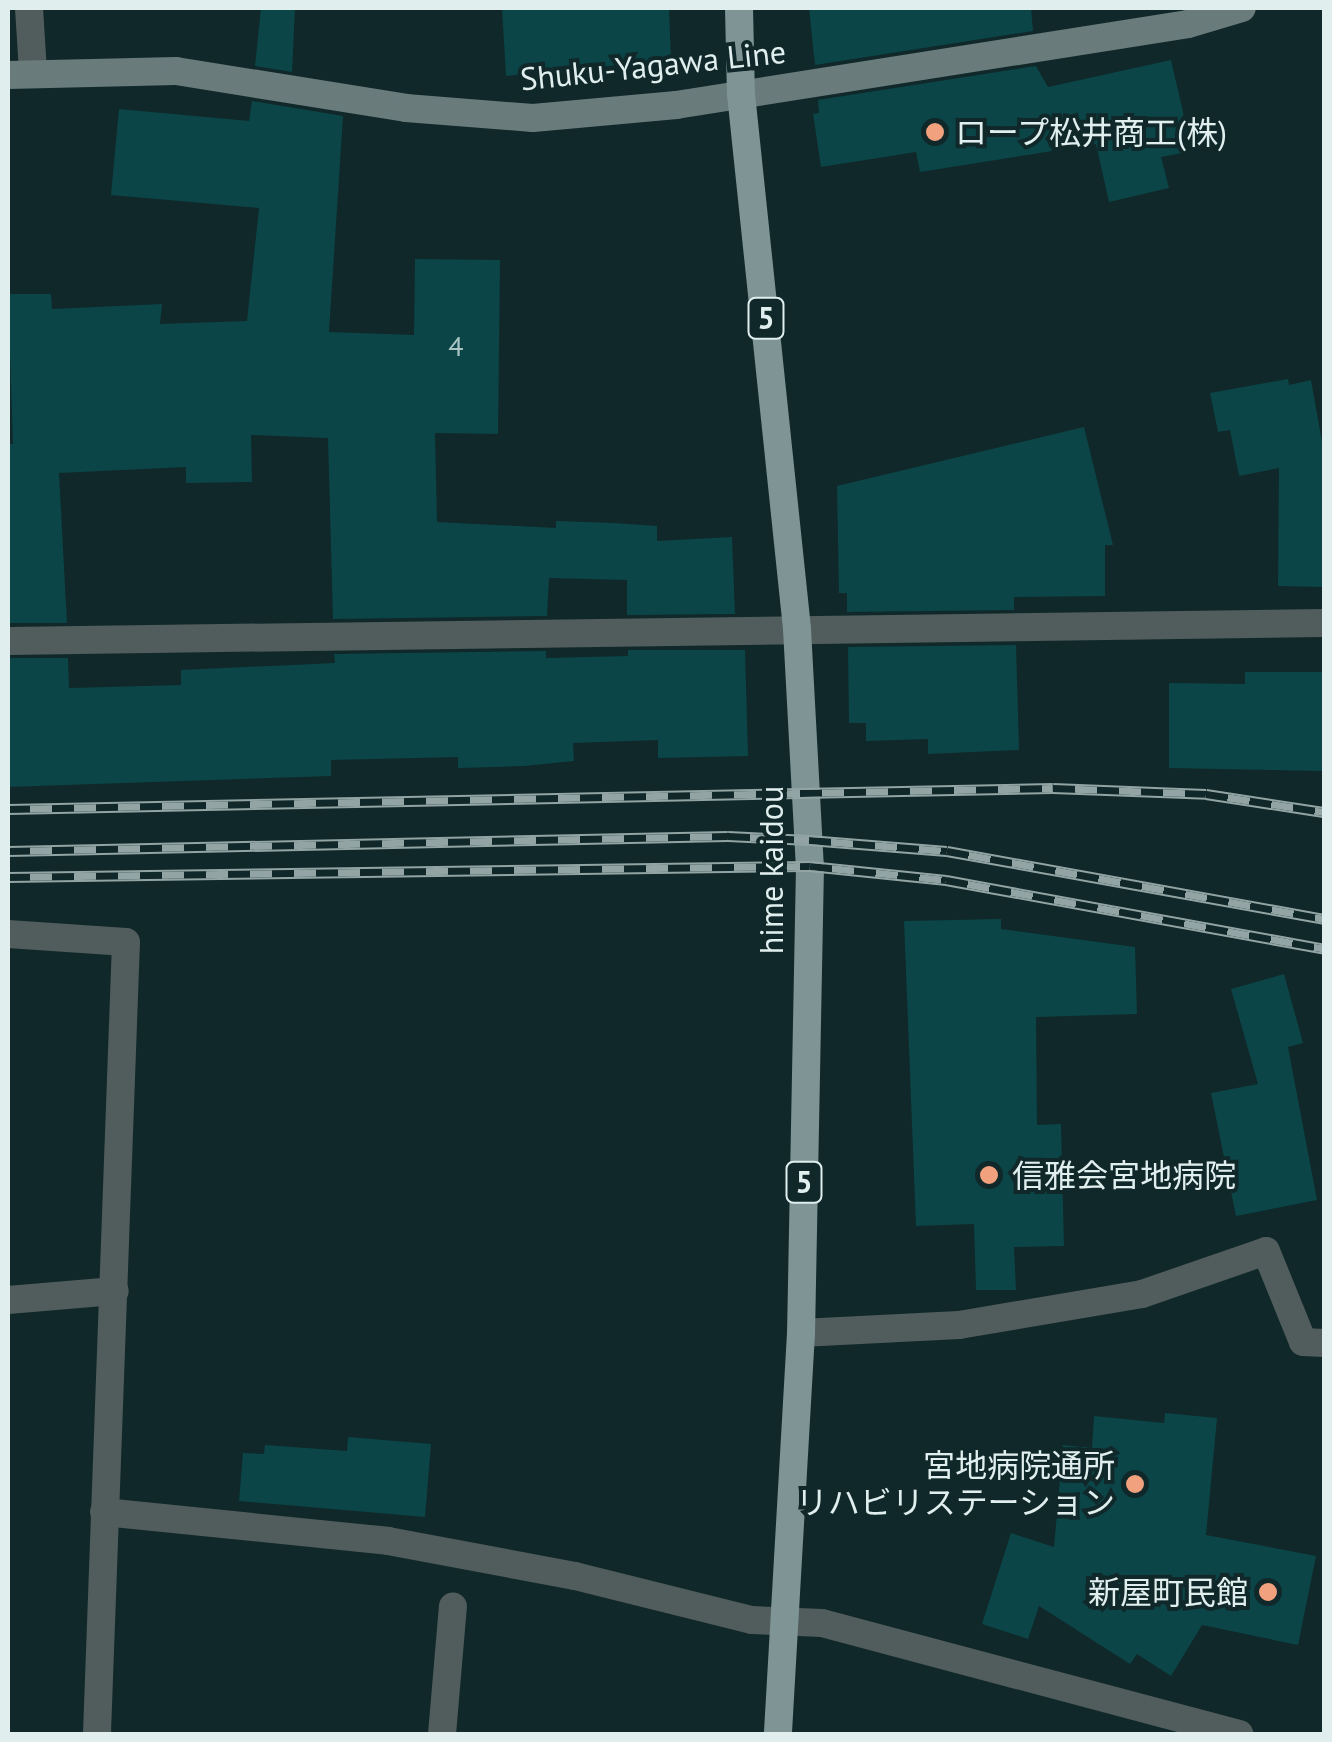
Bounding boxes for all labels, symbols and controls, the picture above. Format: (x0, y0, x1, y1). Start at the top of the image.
street label: Shuku-Yagawa Line (518, 32, 788, 98)
place label: ロープ松井商工(株) (955, 113, 1229, 151)
marker: ロープ松井商工(株) (924, 121, 946, 143)
road number: 5 (746, 293, 786, 343)
house number: 4 (448, 329, 464, 363)
street label: hime kaidou (752, 786, 790, 954)
place label: 信雅会宮地病院 (1012, 1156, 1236, 1194)
road number: 5 (784, 1157, 824, 1207)
marker: 信雅会宮地病院 (976, 1162, 1002, 1188)
place label: 宮地病院通所 リハビリステーション (795, 1447, 1115, 1522)
marker: 宮地病院通所 リハビリステーション (1124, 1473, 1146, 1495)
place label: 新屋町民館 (1088, 1573, 1248, 1611)
marker: 新屋町民館 (1257, 1581, 1279, 1603)

